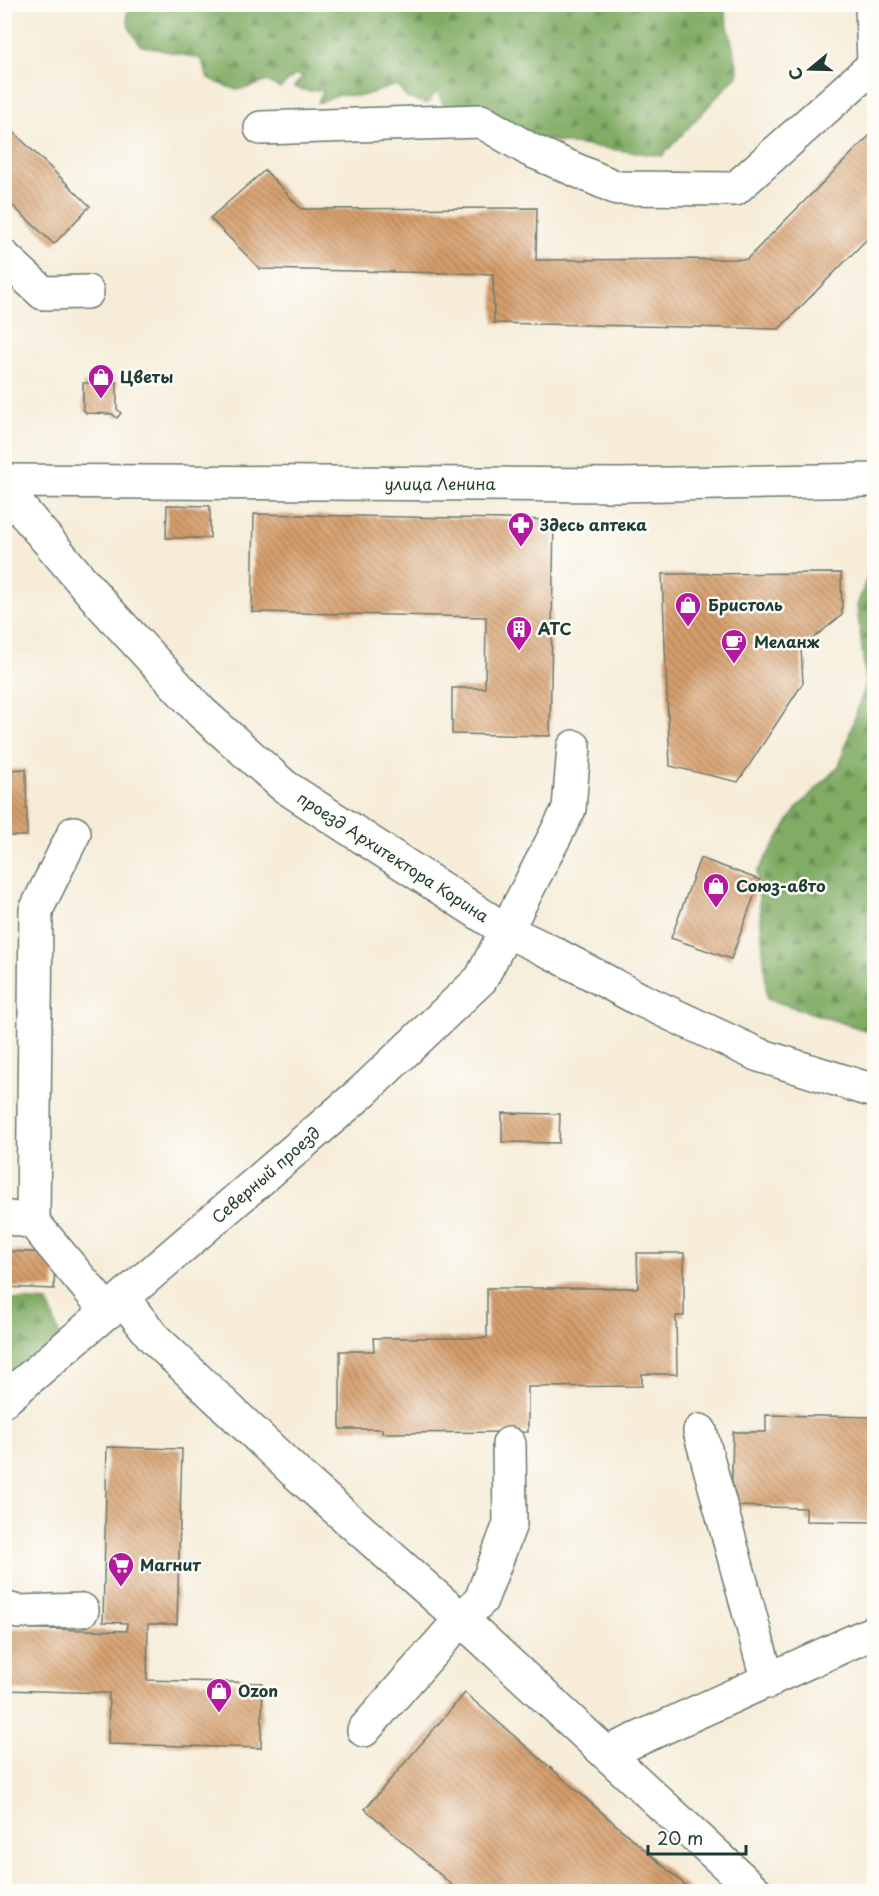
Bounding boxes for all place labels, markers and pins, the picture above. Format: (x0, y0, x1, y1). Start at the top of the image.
shop icon: Цветы (86, 362, 116, 400)
place label: Цветы (120, 364, 173, 388)
pharmacy icon: Здесь аптека (506, 510, 536, 548)
place label: Здесь аптека (539, 512, 647, 536)
shop icon: Бристоль (673, 590, 703, 628)
place label: Бристоль (708, 592, 783, 616)
building icon: АТС (504, 614, 534, 652)
place label: АТС (538, 616, 571, 640)
cafe icon: Меланж (719, 627, 749, 665)
place label: Меланж (754, 629, 820, 653)
shop icon: Союз-авто (701, 871, 731, 909)
place label: Союз-авто (736, 873, 826, 897)
supermarket icon: Магнит (106, 1550, 136, 1588)
place label: Магнит (140, 1552, 202, 1576)
shop icon: Ozon (204, 1676, 234, 1714)
place label: Ozon (238, 1678, 278, 1702)

